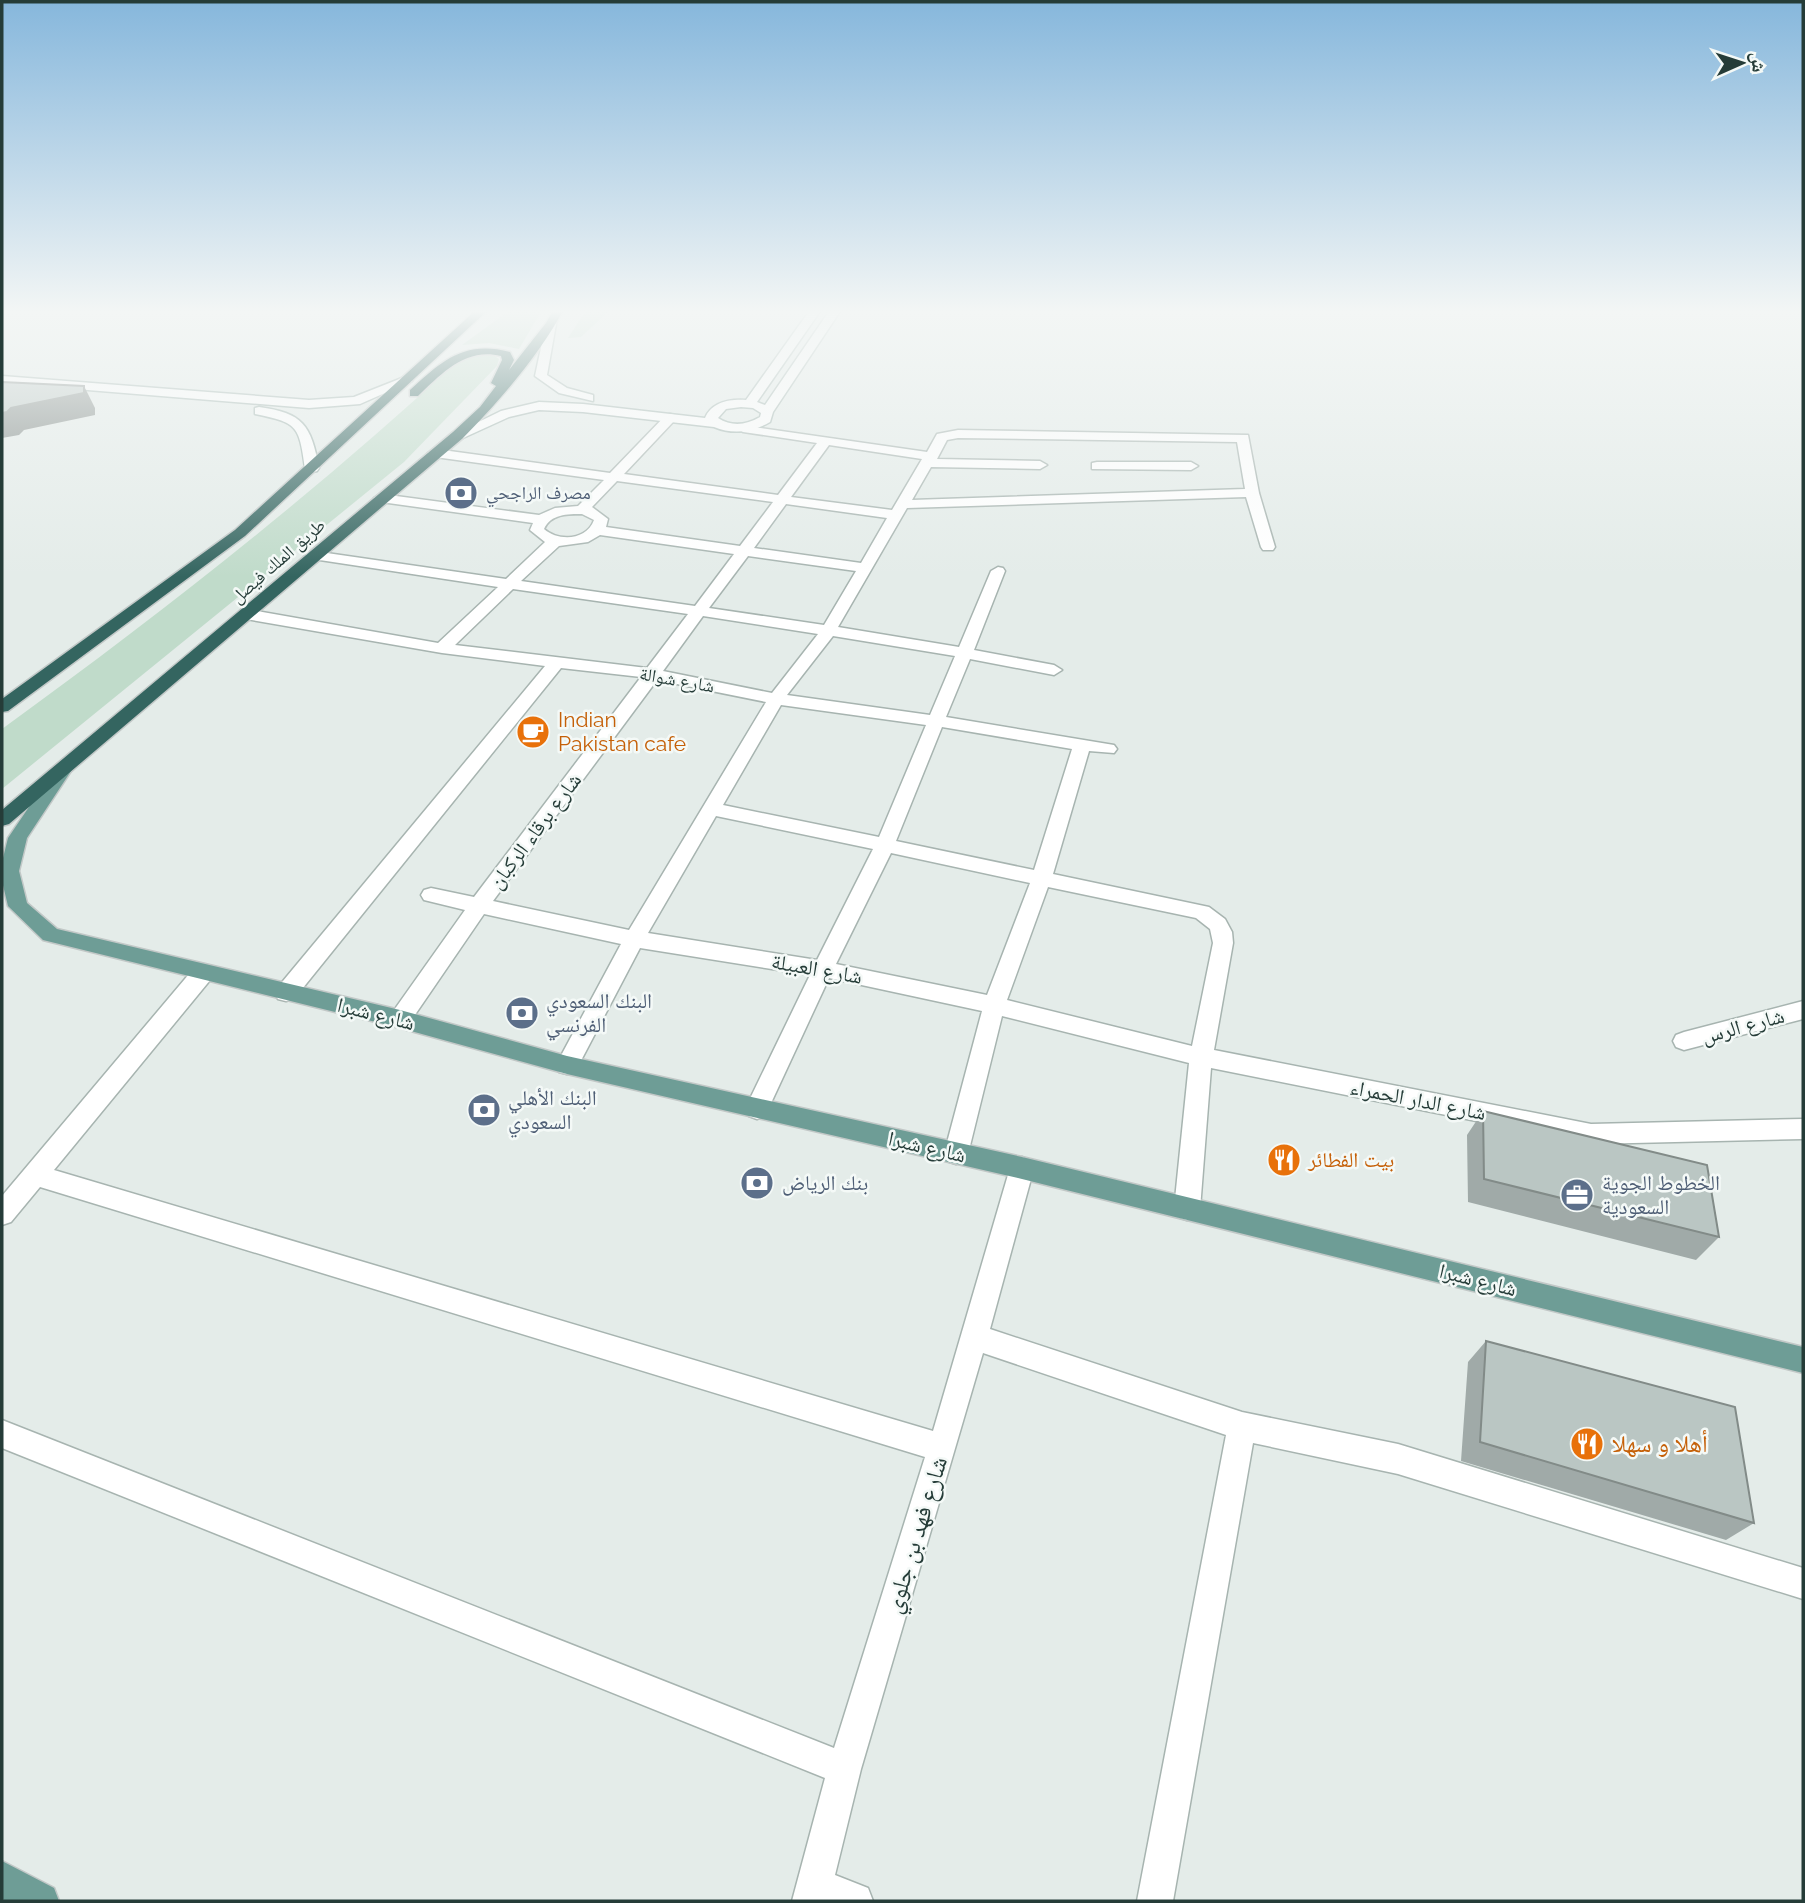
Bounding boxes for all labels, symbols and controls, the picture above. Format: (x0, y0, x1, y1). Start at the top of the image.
north arrow (1707, 28, 1777, 98)
text: ش (1746, 51, 1770, 73)
bank icon: مصرف الراجحي (442, 474, 480, 512)
place label: مصرف الراجحي (486, 482, 591, 508)
street label: طريق الملك فيصل (226, 514, 330, 608)
street label: شارع شوالة (638, 663, 716, 697)
place label: Indian Pakistan cafe (558, 707, 686, 756)
cafe icon: Indian Pakistan cafe (514, 713, 552, 751)
street label: شارع برقاء الركبان (483, 768, 587, 894)
street label: شارع العبيلة (770, 948, 864, 990)
place label: البنك السعودي الفرنسي (546, 988, 652, 1041)
street label: شارع شبرا (335, 992, 417, 1036)
bank icon: البنك السعودي الفرنسي (503, 994, 541, 1032)
street label: شارع الرس (1699, 1003, 1787, 1049)
street label: شارع الدار الحمراء (1348, 1074, 1488, 1126)
place label: البنك الأهلي السعودي (508, 1085, 597, 1138)
bank icon: البنك الأهلي السعودي (465, 1091, 503, 1129)
street label: شارع شبرا (886, 1125, 968, 1169)
restaurant icon: بيت الفطائر (1265, 1141, 1303, 1179)
place label: بيت الفطائر (1307, 1147, 1394, 1172)
bank icon: بنك الرياض (738, 1164, 776, 1202)
place label: بنك الرياض (782, 1170, 868, 1196)
place label: الخطوط الجوية السعودية (1602, 1170, 1720, 1219)
office icon: الخطوط الجوية السعودية (1558, 1176, 1596, 1214)
street label: شارع شبرا (1437, 1258, 1519, 1302)
restaurant icon: أهلا و سهلا (1568, 1425, 1606, 1463)
place label: أهلا و سهلا (1612, 1429, 1708, 1458)
street label: شارع فهد بن جلوي (878, 1453, 958, 1618)

